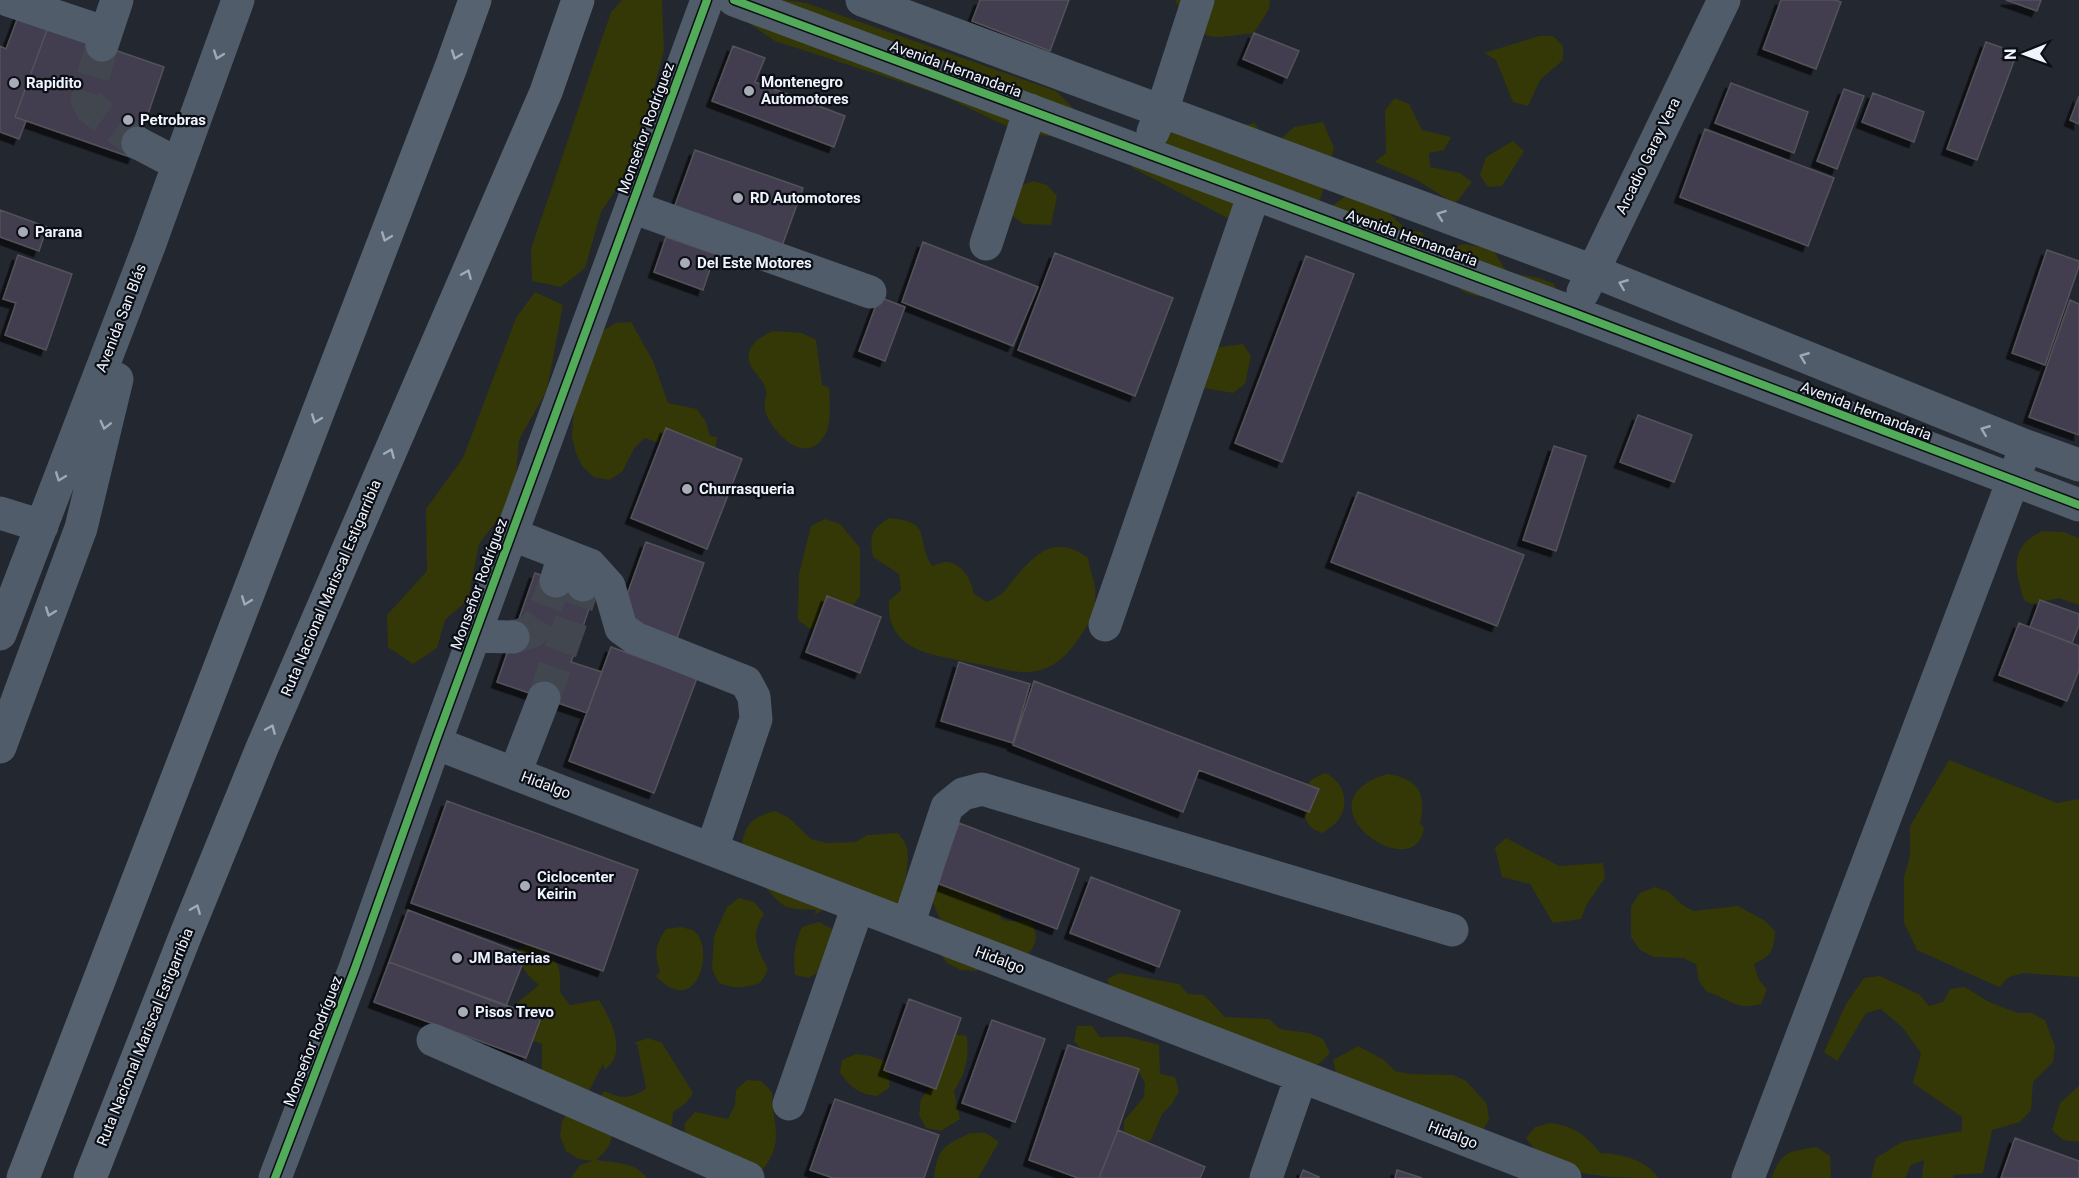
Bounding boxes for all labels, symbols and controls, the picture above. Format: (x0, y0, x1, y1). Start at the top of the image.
north arrow (1995, 24, 2055, 84)
street label: Avenida Hernandaria (888, 37, 1024, 101)
text: N (2001, 48, 2020, 60)
one-way arrow (212, 49, 225, 60)
one-way arrow (450, 49, 463, 60)
street label: Monseñor Rodríguez (614, 60, 678, 196)
place label: Montenegro Automotores (761, 73, 849, 108)
place label: Rapidito (26, 74, 82, 92)
marker: Rapidito (7, 76, 21, 90)
marker: Montenegro Automotores (742, 84, 756, 98)
street label: Arcadio Garay Vera (1612, 95, 1684, 217)
place label: Petrobras (140, 111, 206, 129)
marker: Petrobras (121, 113, 135, 127)
place label: RD Automotores (750, 189, 861, 207)
marker: RD Automotores (731, 191, 745, 205)
street label: Avenida Hernandaria (1344, 206, 1480, 270)
one-way arrow (1436, 210, 1447, 222)
place label: Parana (35, 223, 82, 241)
marker: Parana (16, 225, 30, 239)
one-way arrow (381, 231, 393, 242)
place label: Del Este Motores (697, 254, 812, 272)
marker: Del Este Motores (678, 256, 692, 270)
street label: Avenida San Blás (92, 261, 150, 375)
one-way arrow (460, 270, 472, 281)
one-way arrow (1618, 279, 1629, 291)
one-way arrow (1799, 352, 1810, 364)
street label: Avenida Hernandaria (1798, 378, 1934, 444)
one-way arrow (310, 413, 323, 424)
one-way arrow (100, 420, 113, 430)
one-way arrow (1980, 425, 1991, 437)
one-way arrow (383, 449, 395, 460)
one-way arrow (55, 471, 67, 482)
street label: Ruta Nacional Mariscal Estigarribia (277, 477, 385, 699)
place label: Churrasqueria (699, 480, 795, 498)
marker: Churrasqueria (680, 482, 694, 496)
street label: Monseñor Rodríguez (447, 516, 511, 652)
one-way arrow (240, 595, 253, 606)
one-way arrow (44, 606, 57, 617)
one-way arrow (263, 724, 275, 735)
street label: Hidalgo (519, 767, 573, 803)
place label: Ciclocenter Keirin (537, 868, 615, 903)
marker: Ciclocenter Keirin (518, 879, 532, 893)
one-way arrow (189, 904, 201, 915)
street label: Ruta Nacional Mariscal Estigarribia (93, 925, 197, 1149)
street label: Hidalgo (973, 942, 1027, 978)
place label: JM Baterias (469, 949, 551, 967)
marker: JM Baterias (450, 951, 464, 965)
street label: Monseñor Rodríguez (280, 973, 346, 1109)
place label: Pisos Trevo (475, 1003, 554, 1021)
marker: Pisos Trevo (456, 1005, 470, 1019)
street label: Hidalgo (1426, 1117, 1480, 1153)

